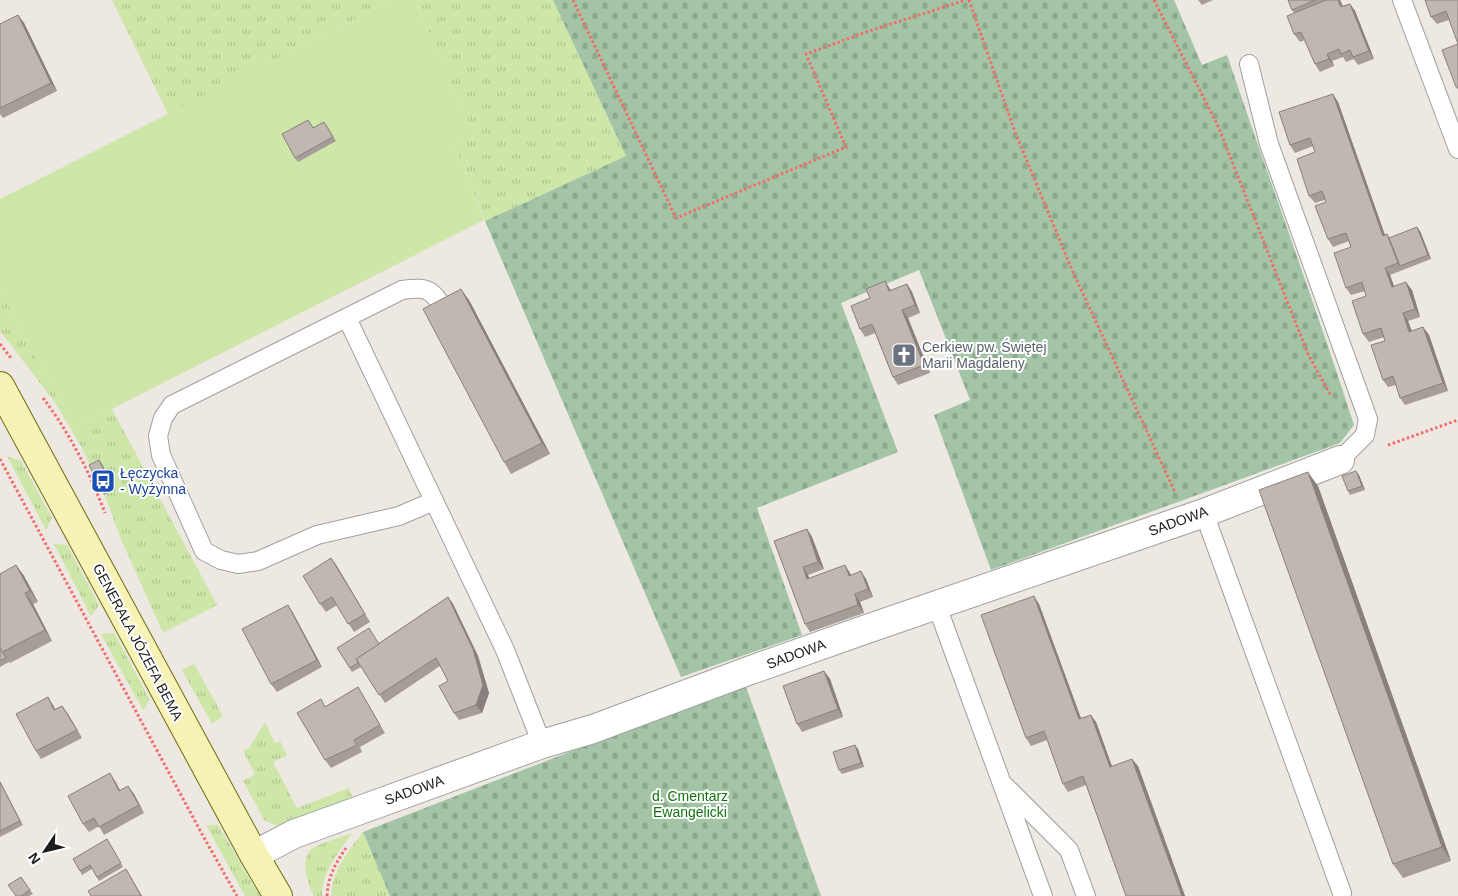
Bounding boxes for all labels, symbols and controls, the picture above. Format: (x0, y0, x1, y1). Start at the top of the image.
place label: Cerkiew pw. Świętej Marii Magdaleny (922, 338, 1047, 371)
church icon: Cerkiew pw. Świętej Marii Magdaleny (891, 342, 917, 368)
place label: Łęczycka - Wyżynna (120, 465, 186, 497)
bus stop icon: Łęczycka - Wyżynna (90, 468, 116, 494)
street label: SADOWA (1146, 503, 1210, 539)
street label: GENERAŁA JÓZEFA BEMA (90, 561, 186, 724)
street label: SADOWA (764, 636, 828, 672)
street label: SADOWA (382, 772, 446, 808)
park label: d. Cmentarz Ewangelicki (652, 788, 728, 820)
north arrow (20, 826, 70, 876)
text: N (25, 850, 44, 867)

